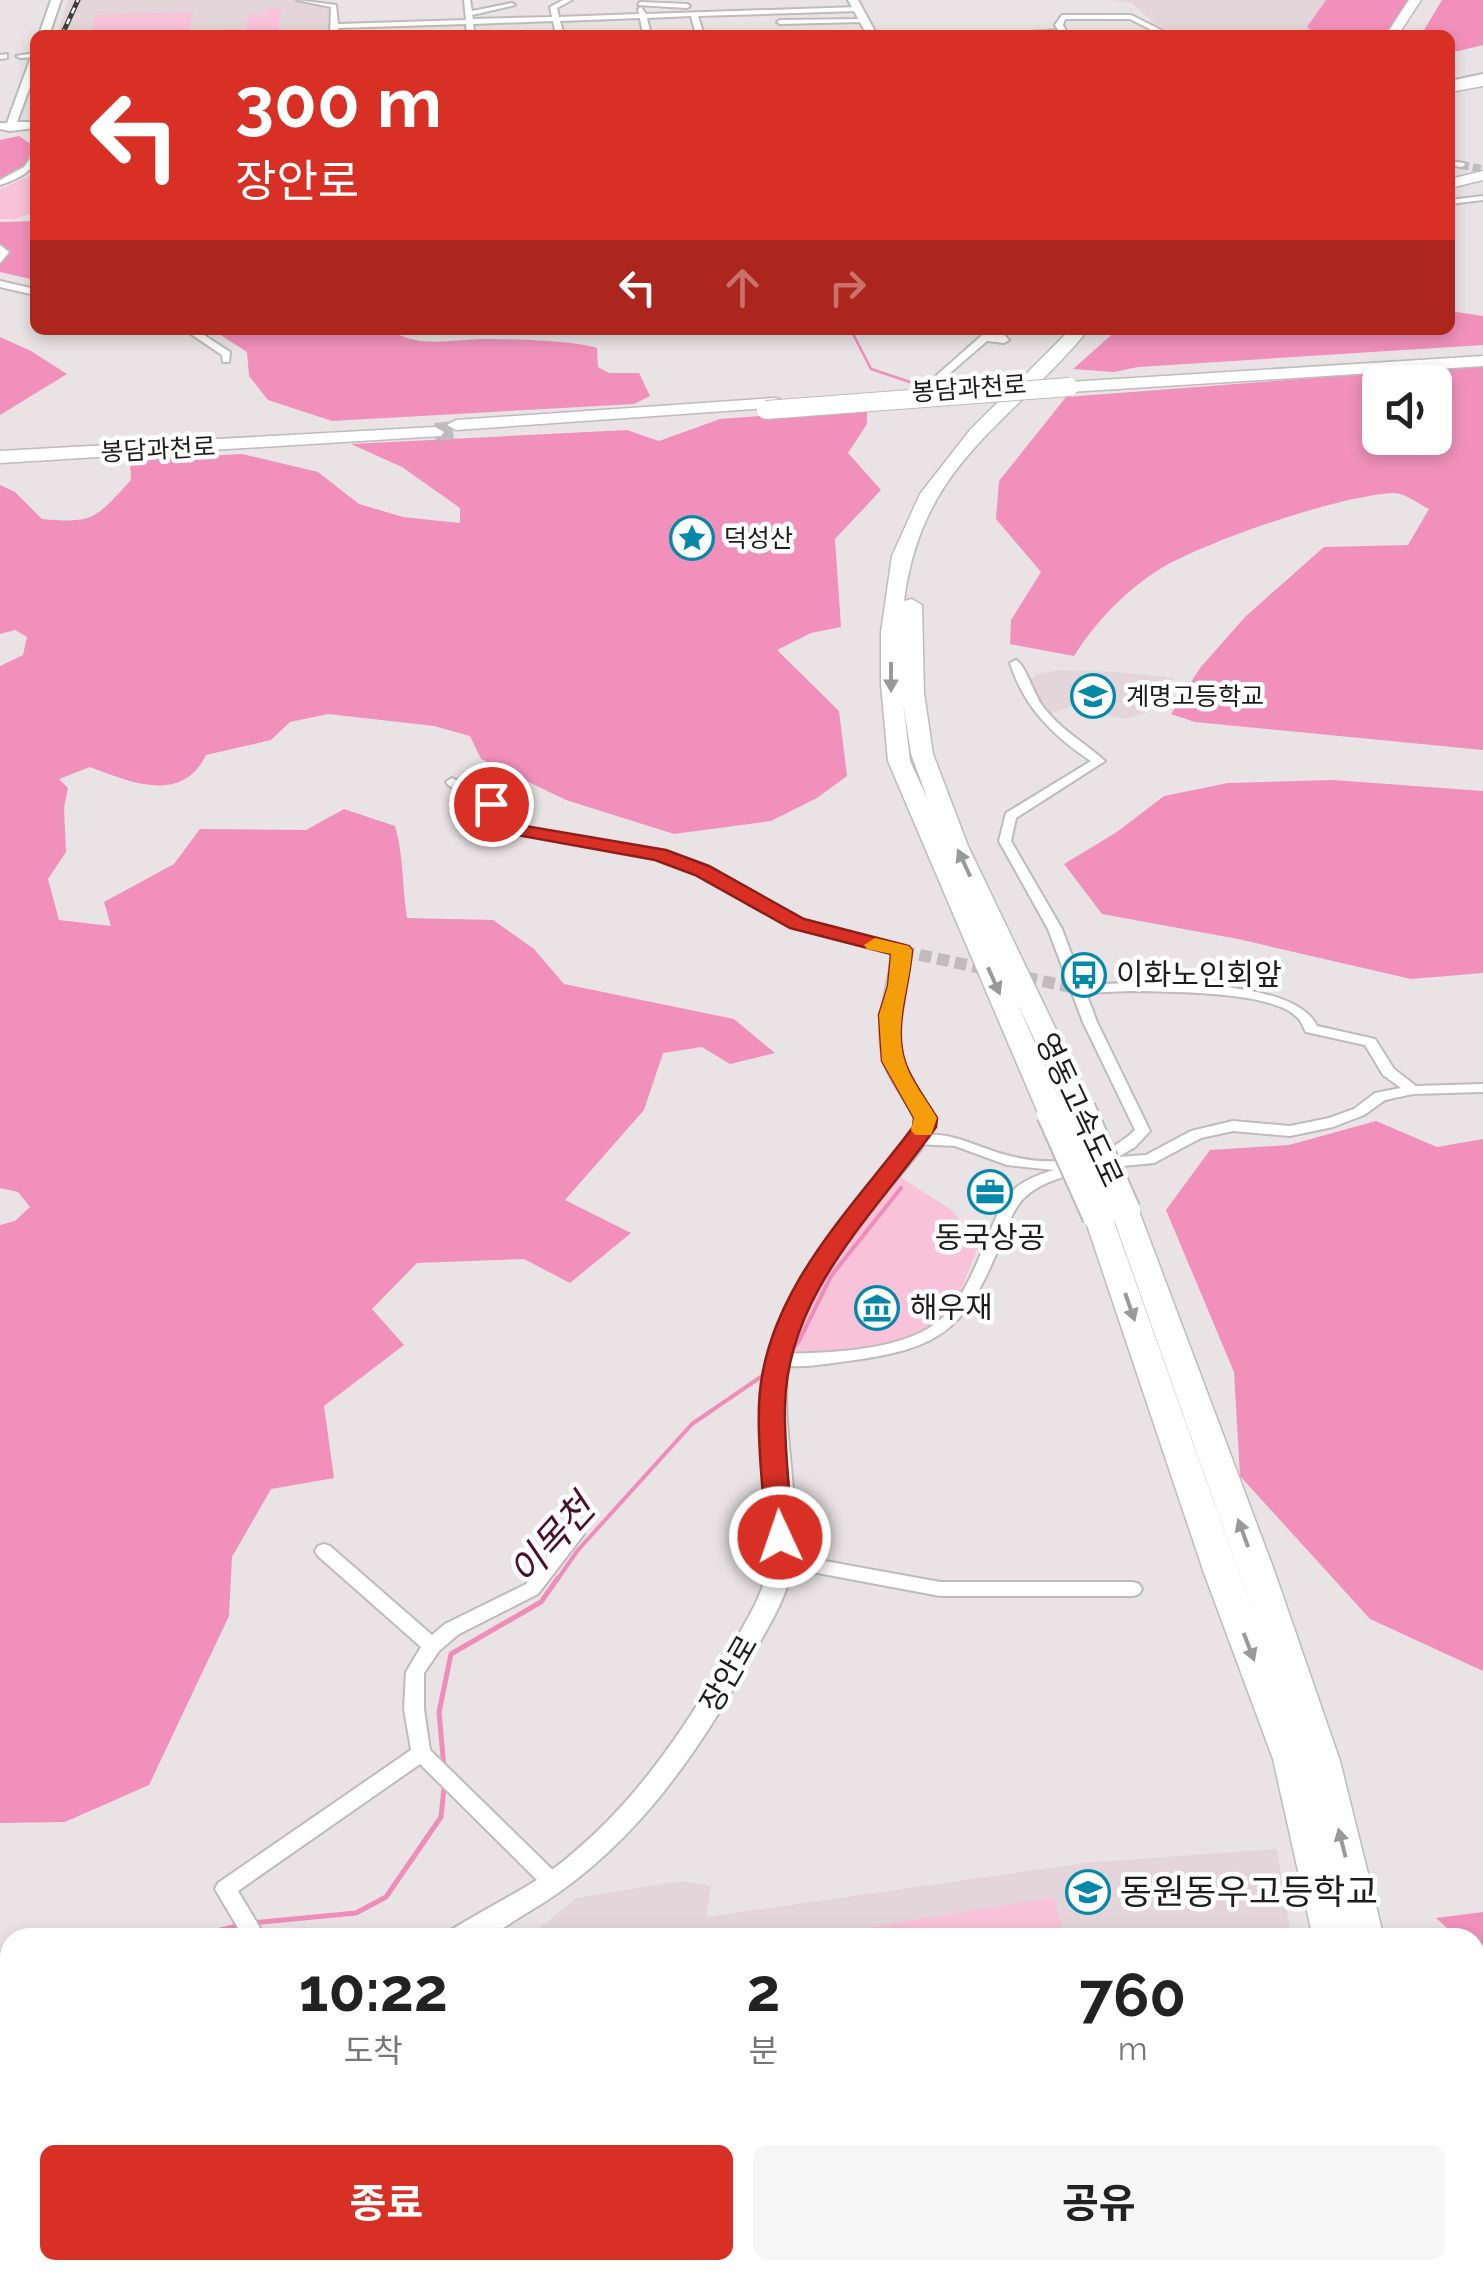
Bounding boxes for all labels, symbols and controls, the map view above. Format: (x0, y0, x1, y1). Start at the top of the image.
text: 300 m (235, 61, 442, 143)
icon: left (70, 70, 200, 200)
text: 장안로 (235, 155, 359, 208)
icon: left (610, 260, 665, 315)
icon: ahead (715, 260, 770, 315)
icon: right (820, 260, 875, 315)
map controls (1362, 365, 1452, 455)
button: sound (1362, 365, 1452, 455)
street label: 봉담과천로 (911, 369, 1027, 407)
street label: 봉담과천로 (100, 431, 216, 467)
place icon: 덕성산 (669, 515, 715, 561)
place label: 덕성산 (724, 523, 793, 553)
one-way arrow (883, 661, 899, 693)
school or university icon: 계명고등학교 (1070, 673, 1116, 719)
place label: 계명고등학교 (1126, 681, 1264, 711)
pin (449, 762, 534, 847)
icon: arrive (464, 777, 519, 832)
one-way arrow (956, 848, 973, 877)
bus stop icon: 이화노인회앞 (1061, 952, 1107, 998)
place label: 이화노인회앞 (1116, 957, 1282, 992)
one-way arrow (986, 967, 1002, 996)
street label: 영동고속도로 (1029, 1027, 1130, 1192)
office icon: 동국상공 (967, 1169, 1013, 1215)
place label: 동국상공 (935, 1220, 1045, 1255)
museum icon: 해우재 (854, 1285, 900, 1331)
place label: 해우재 (910, 1290, 993, 1325)
one-way arrow (1123, 1293, 1138, 1323)
water label: 이목천 (500, 1483, 606, 1594)
position arrow (728, 1485, 832, 1589)
one-way arrow (1235, 1518, 1250, 1548)
street label: 장안로 (693, 1629, 764, 1718)
one-way arrow (1242, 1633, 1257, 1663)
one-way arrow (1334, 1827, 1349, 1858)
school or university icon: 동원동우고등학교 (1065, 1869, 1111, 1915)
place label: 동원동우고등학교 (1120, 1871, 1378, 1912)
text: 10:22 (299, 1955, 448, 2025)
text: 2 (747, 1955, 780, 2025)
text: 760 (1079, 1960, 1186, 2030)
text: m (1118, 2030, 1147, 2067)
text: 도착 (344, 2032, 403, 2069)
text: 분 (749, 2032, 778, 2069)
button: 종료 (40, 2145, 733, 2260)
button: 공유 (753, 2145, 1445, 2260)

